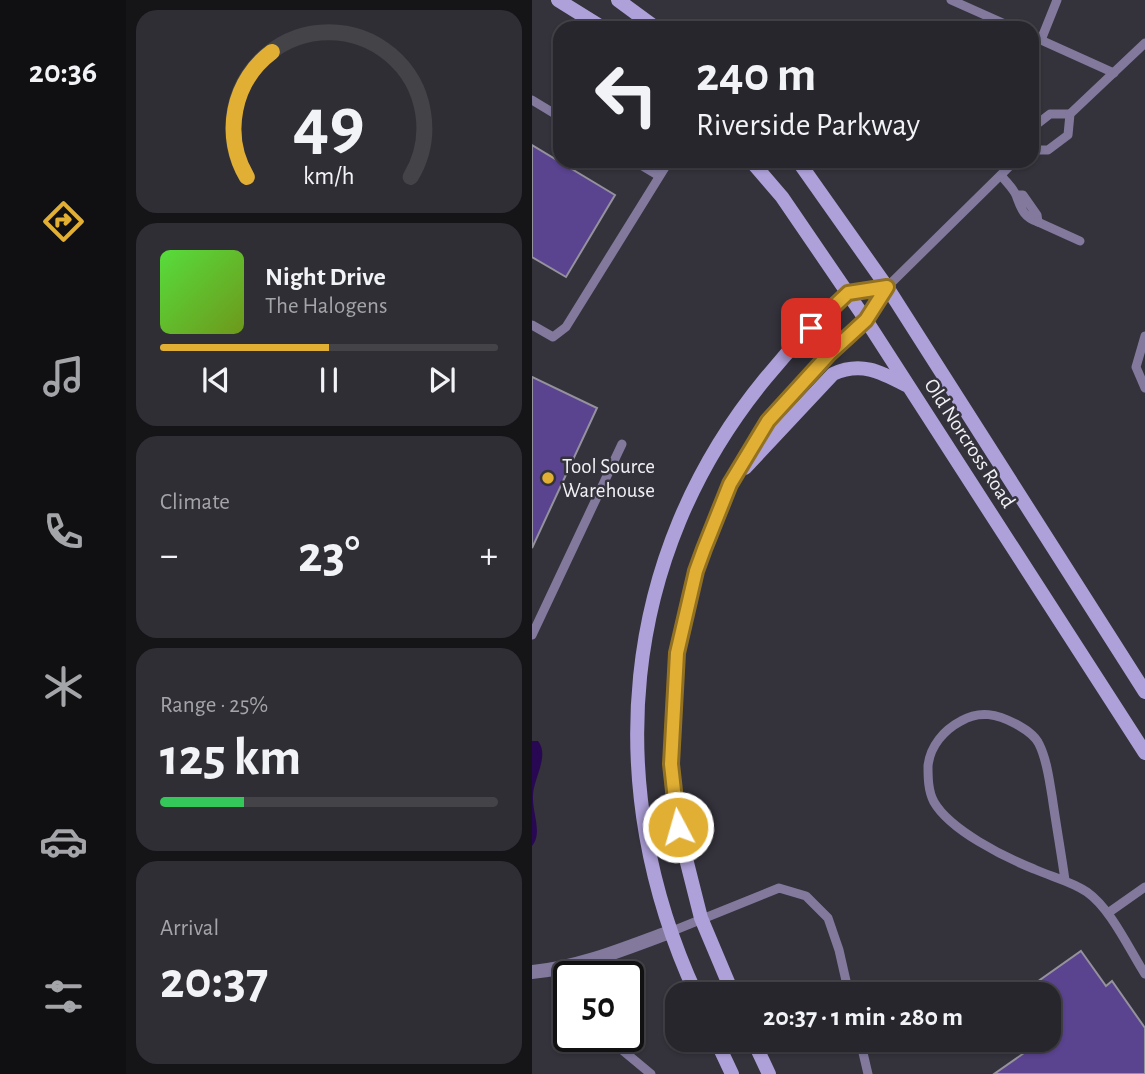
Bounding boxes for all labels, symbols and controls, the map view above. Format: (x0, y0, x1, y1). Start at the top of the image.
icon: left (581, 49, 672, 140)
text: 240 m (696, 51, 816, 100)
text: 20:36 (29, 56, 97, 88)
text: 49 (293, 90, 365, 163)
text: Riverside Parkway (696, 109, 920, 141)
text: km/h (303, 164, 355, 189)
icon: directions (39, 197, 88, 246)
text: Night Drive (265, 264, 386, 290)
text: The Halogens (265, 295, 387, 318)
pin (781, 298, 841, 358)
icon: arrive (792, 309, 830, 347)
icon: music (39, 352, 88, 401)
icon: previous (197, 361, 235, 399)
icon: pause (310, 361, 348, 399)
icon: next (423, 361, 461, 399)
street label: Old Norcross Road (920, 375, 1019, 512)
place label: Tool Source Warehouse (562, 456, 655, 501)
marker: Tool Source Warehouse (540, 470, 556, 486)
text: Climate (160, 491, 230, 514)
icon: phone (39, 507, 88, 556)
text: 23° (298, 529, 360, 581)
text: − (160, 537, 178, 575)
text: + (480, 537, 498, 575)
icon: climate (39, 662, 88, 711)
text: Range · 25% (160, 694, 268, 717)
text: 125 km (160, 732, 301, 784)
position arrow (641, 790, 715, 864)
icon: car (39, 817, 88, 866)
text: Arrival (160, 917, 219, 940)
text: 20:37 (160, 955, 268, 1007)
speed limit sign: 50 (553, 961, 644, 1052)
icon: filters (39, 972, 88, 1021)
text: 20:37 · 1 min · 280 m (763, 1004, 963, 1030)

